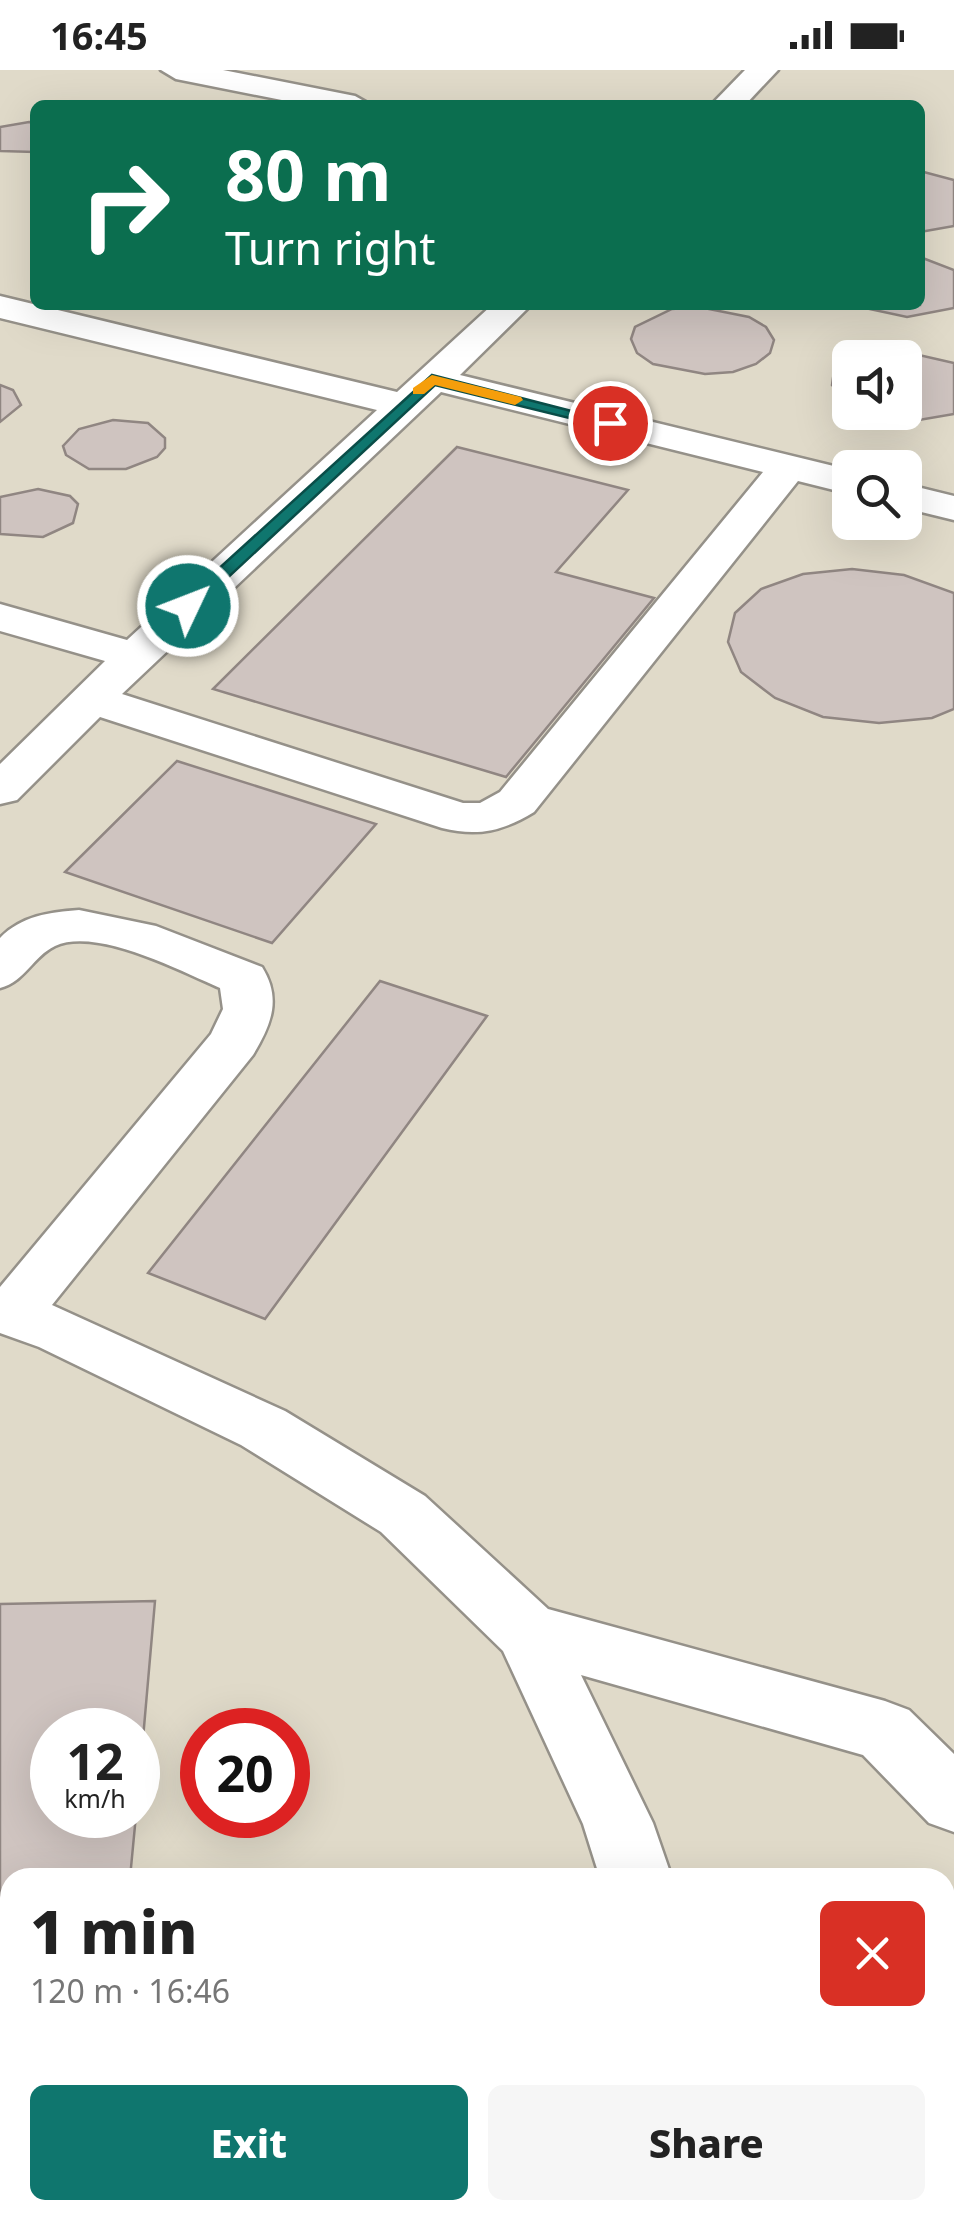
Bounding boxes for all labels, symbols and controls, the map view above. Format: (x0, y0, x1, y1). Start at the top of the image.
text: 16:45 (50, 9, 148, 61)
text: 80 m (225, 126, 392, 222)
icon: right (60, 140, 190, 270)
text: Turn right (225, 217, 436, 278)
map controls (832, 340, 922, 540)
button: sound (832, 340, 922, 430)
pin (568, 381, 653, 466)
icon: arrive (583, 396, 638, 451)
button: search (832, 450, 922, 540)
position arrow (136, 554, 240, 658)
speed limit sign: 20 (180, 1708, 310, 1838)
text: 12 (66, 1727, 124, 1795)
text: km/h (64, 1781, 126, 1815)
text: 1 min (30, 1890, 198, 1972)
button: close (820, 1901, 925, 2006)
text: 120 m · 16:46 (30, 1969, 230, 2012)
button: Exit (30, 2085, 468, 2200)
button: Share (488, 2085, 925, 2200)

